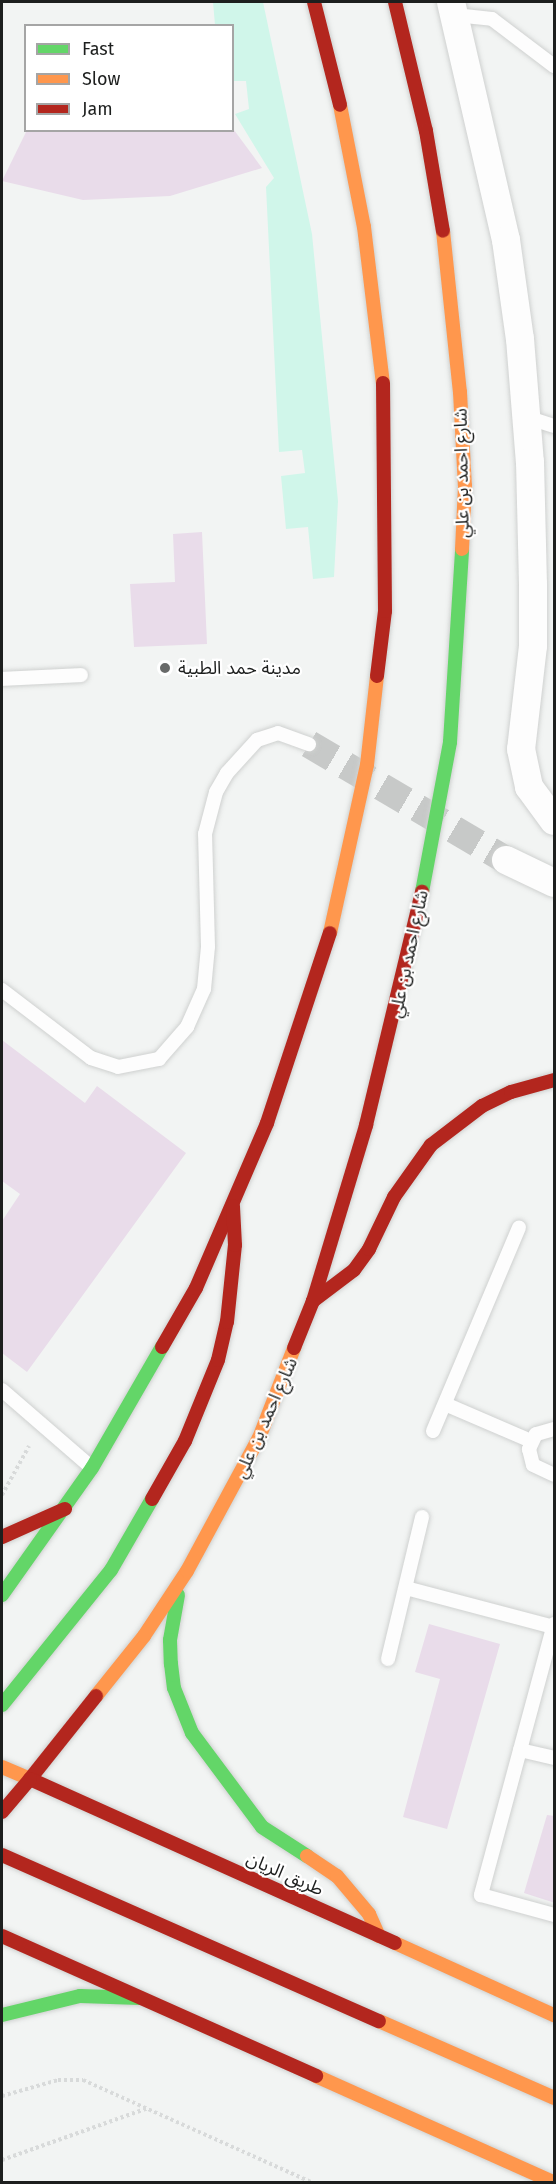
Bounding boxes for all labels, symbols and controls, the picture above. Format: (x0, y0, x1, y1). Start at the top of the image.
legend (24, 24, 234, 132)
text: Fast (82, 38, 114, 60)
text: Slow (82, 68, 120, 90)
text: Jam (82, 98, 113, 120)
street label: شارع احمد بن علي (450, 408, 474, 538)
place label: مدينة حمد الطبية (178, 657, 301, 679)
marker: مدينة حمد الطبية (156, 659, 174, 677)
street label: شارع احمد بن علي (385, 888, 433, 1020)
street label: شارع احمد بن علي (230, 1354, 302, 1482)
street label: طريق الريان (243, 1847, 327, 1901)

